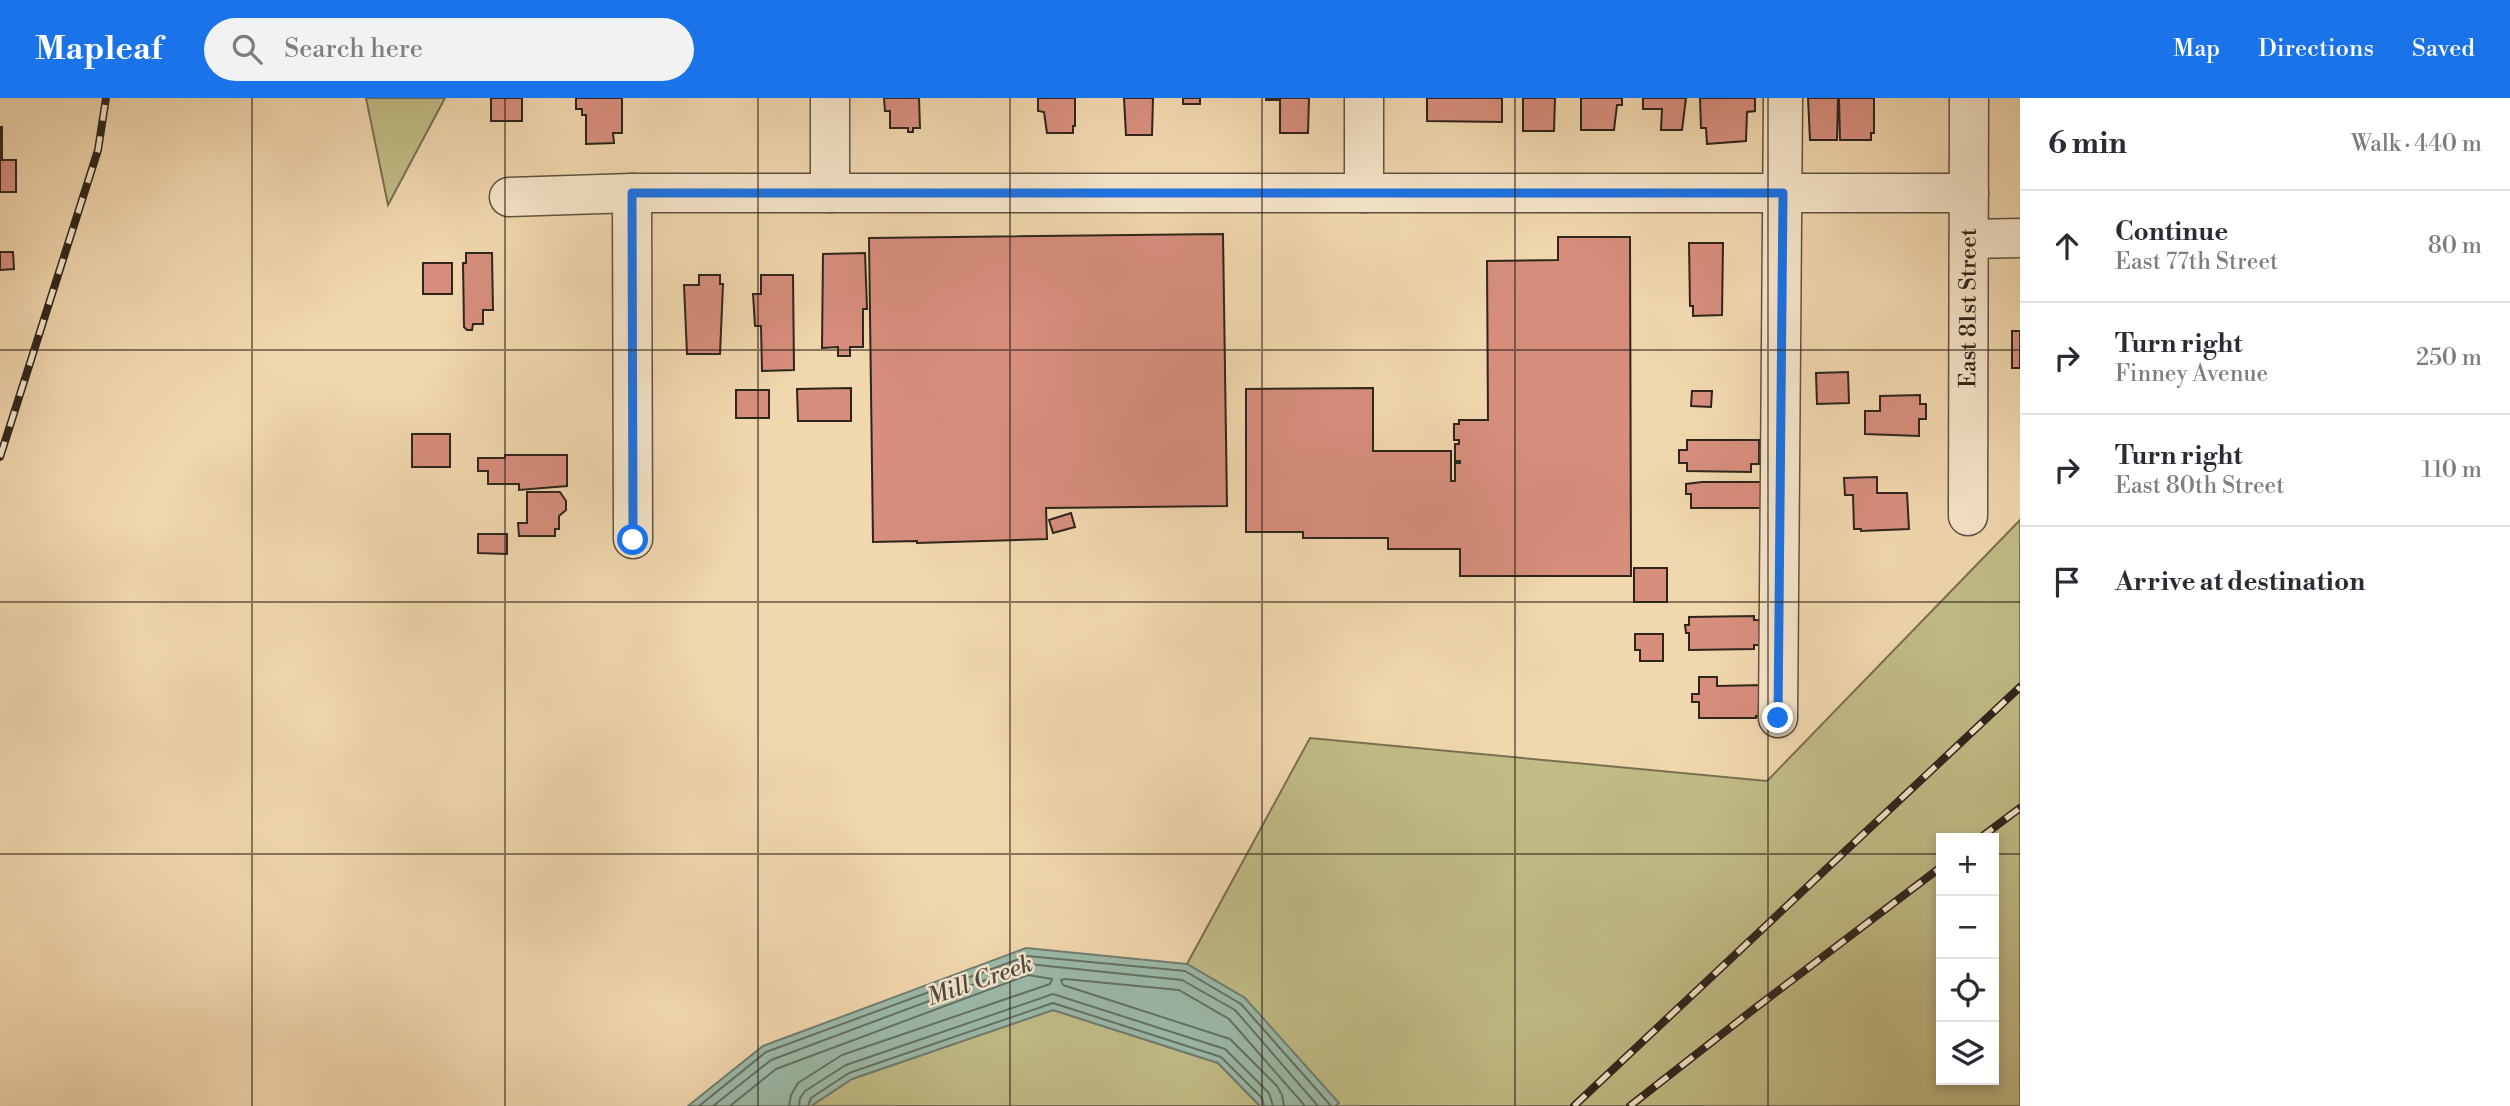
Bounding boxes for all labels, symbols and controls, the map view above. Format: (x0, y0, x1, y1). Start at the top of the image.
search box (204, 18, 694, 81)
text: Mapleaf (35, 29, 162, 70)
icon: search (228, 30, 266, 68)
text: Search here (284, 33, 423, 65)
text: Map (2173, 34, 2220, 64)
text: Directions (2258, 34, 2374, 64)
text: Saved (2412, 34, 2475, 64)
text: 6 min (2048, 125, 2127, 163)
text: Walk · 440 m (2351, 130, 2482, 158)
text: Continue (2115, 216, 2228, 248)
icon: ahead (2048, 227, 2086, 265)
street label: East 81st Street (1954, 228, 1983, 388)
text: 80 m (2428, 232, 2482, 260)
text: East 77th Street (2115, 248, 2278, 276)
text: Turn right (2115, 328, 2243, 360)
icon: right (2048, 339, 2086, 377)
text: 250 m (2416, 344, 2482, 372)
text: Finney Avenue (2115, 360, 2268, 388)
text: Turn right (2115, 440, 2243, 472)
icon: right (2048, 451, 2086, 489)
text: 110 m (2422, 456, 2482, 484)
text: East 80th Street (2115, 472, 2284, 500)
route start (617, 524, 648, 555)
icon: arrive (2048, 563, 2086, 601)
text: Arrive at destination (2115, 566, 2365, 598)
route end (1762, 702, 1793, 733)
map controls (1936, 833, 1999, 1085)
button: + (1936, 833, 1999, 896)
button: − (1936, 896, 1999, 959)
water label: Mill Creek (923, 949, 1037, 1013)
button: locate (1936, 959, 1999, 1022)
button: layers (1936, 1022, 1999, 1085)

